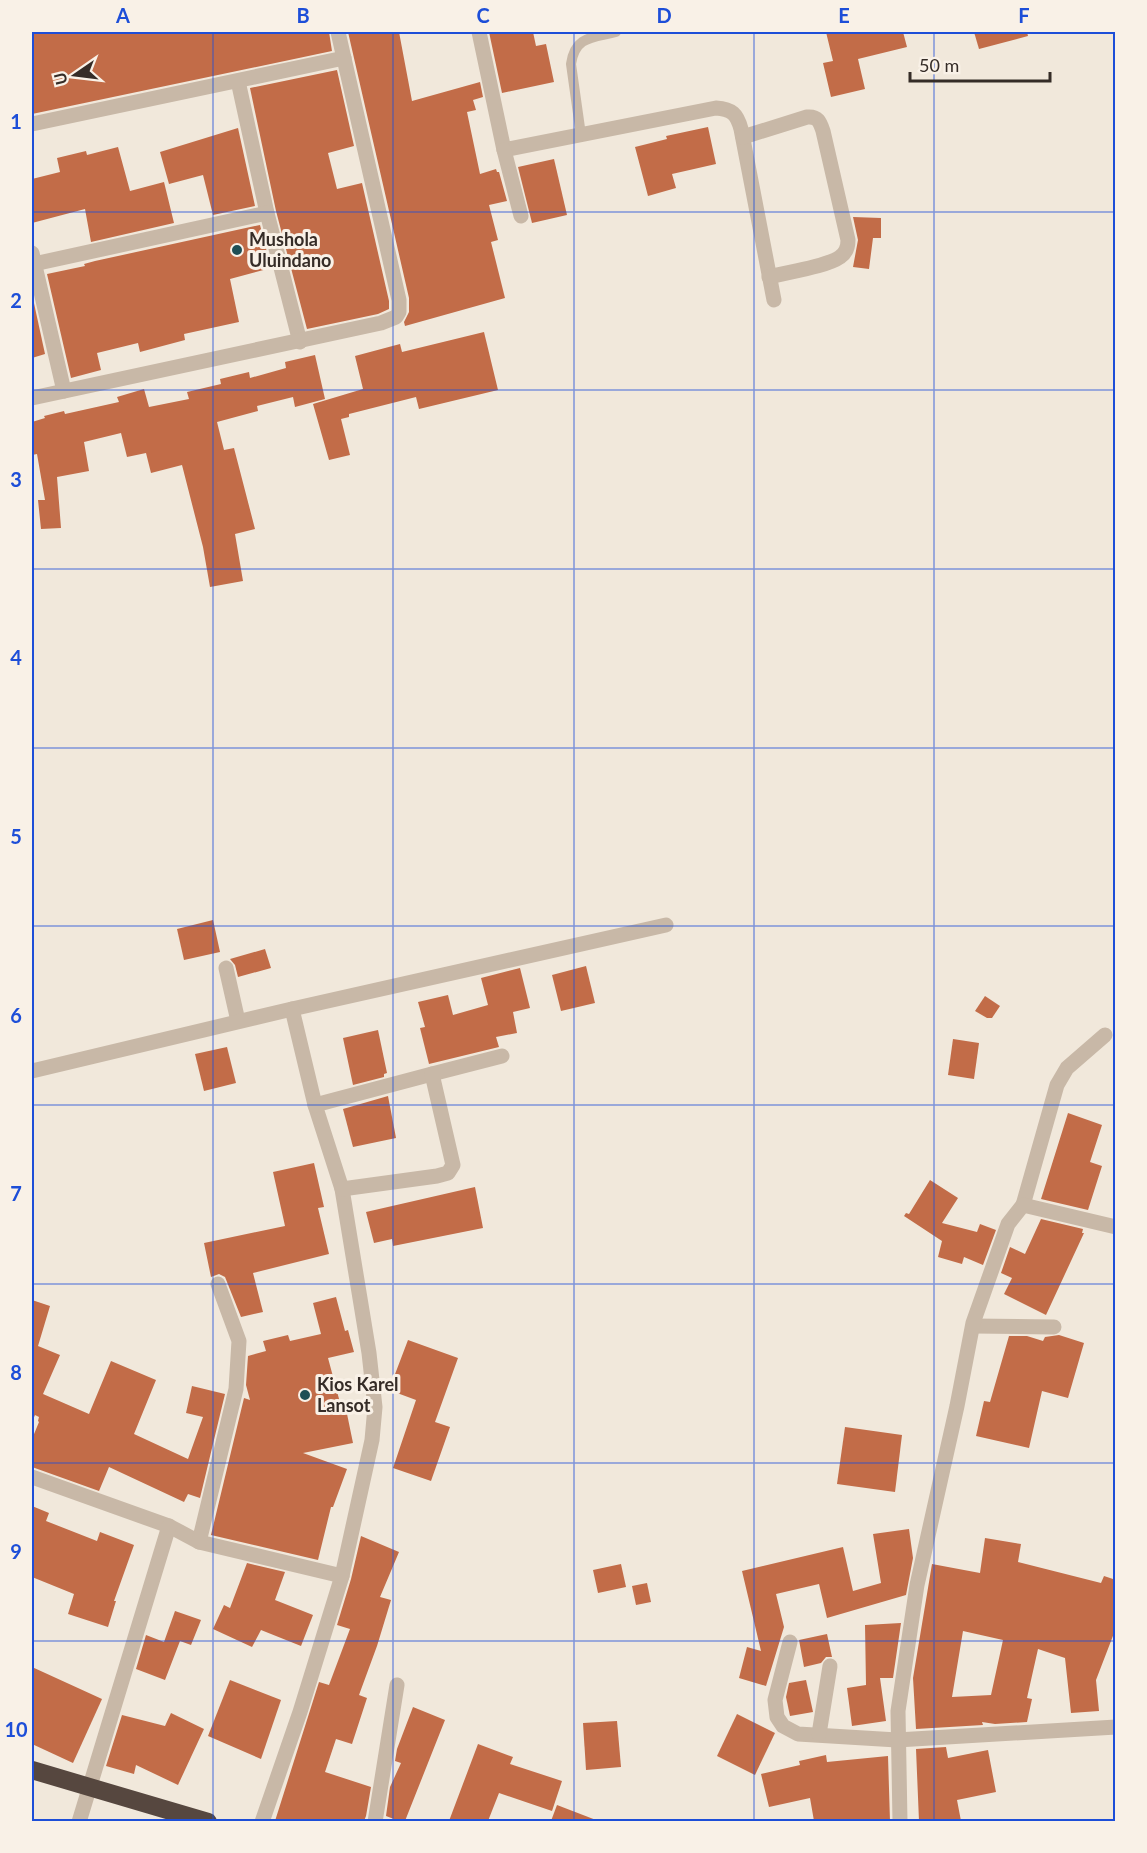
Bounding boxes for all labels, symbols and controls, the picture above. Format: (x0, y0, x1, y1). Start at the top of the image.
text: A (115, 3, 130, 27)
text: B (296, 3, 310, 27)
text: C (476, 3, 490, 27)
text: D (656, 3, 672, 27)
text: E (838, 3, 850, 27)
text: F (1018, 3, 1030, 27)
north arrow (45, 45, 105, 105)
scale bar (910, 45, 1050, 83)
text: 50 m (919, 54, 959, 76)
text: U (49, 71, 71, 87)
text: 1 (10, 109, 22, 133)
place label: Mushola Uluindano (249, 228, 331, 271)
marker: Mushola Uluindano (230, 243, 244, 257)
text: 2 (10, 288, 22, 312)
text: 3 (10, 467, 22, 491)
text: 4 (10, 645, 22, 669)
text: 5 (10, 824, 22, 848)
text: 6 (10, 1003, 22, 1027)
text: 7 (10, 1181, 22, 1205)
text: 8 (10, 1360, 22, 1384)
place label: Kios Karel Lansot (317, 1373, 399, 1416)
marker: Kios Karel Lansot (298, 1388, 312, 1402)
text: 9 (10, 1539, 22, 1563)
text: 10 (4, 1717, 28, 1741)

